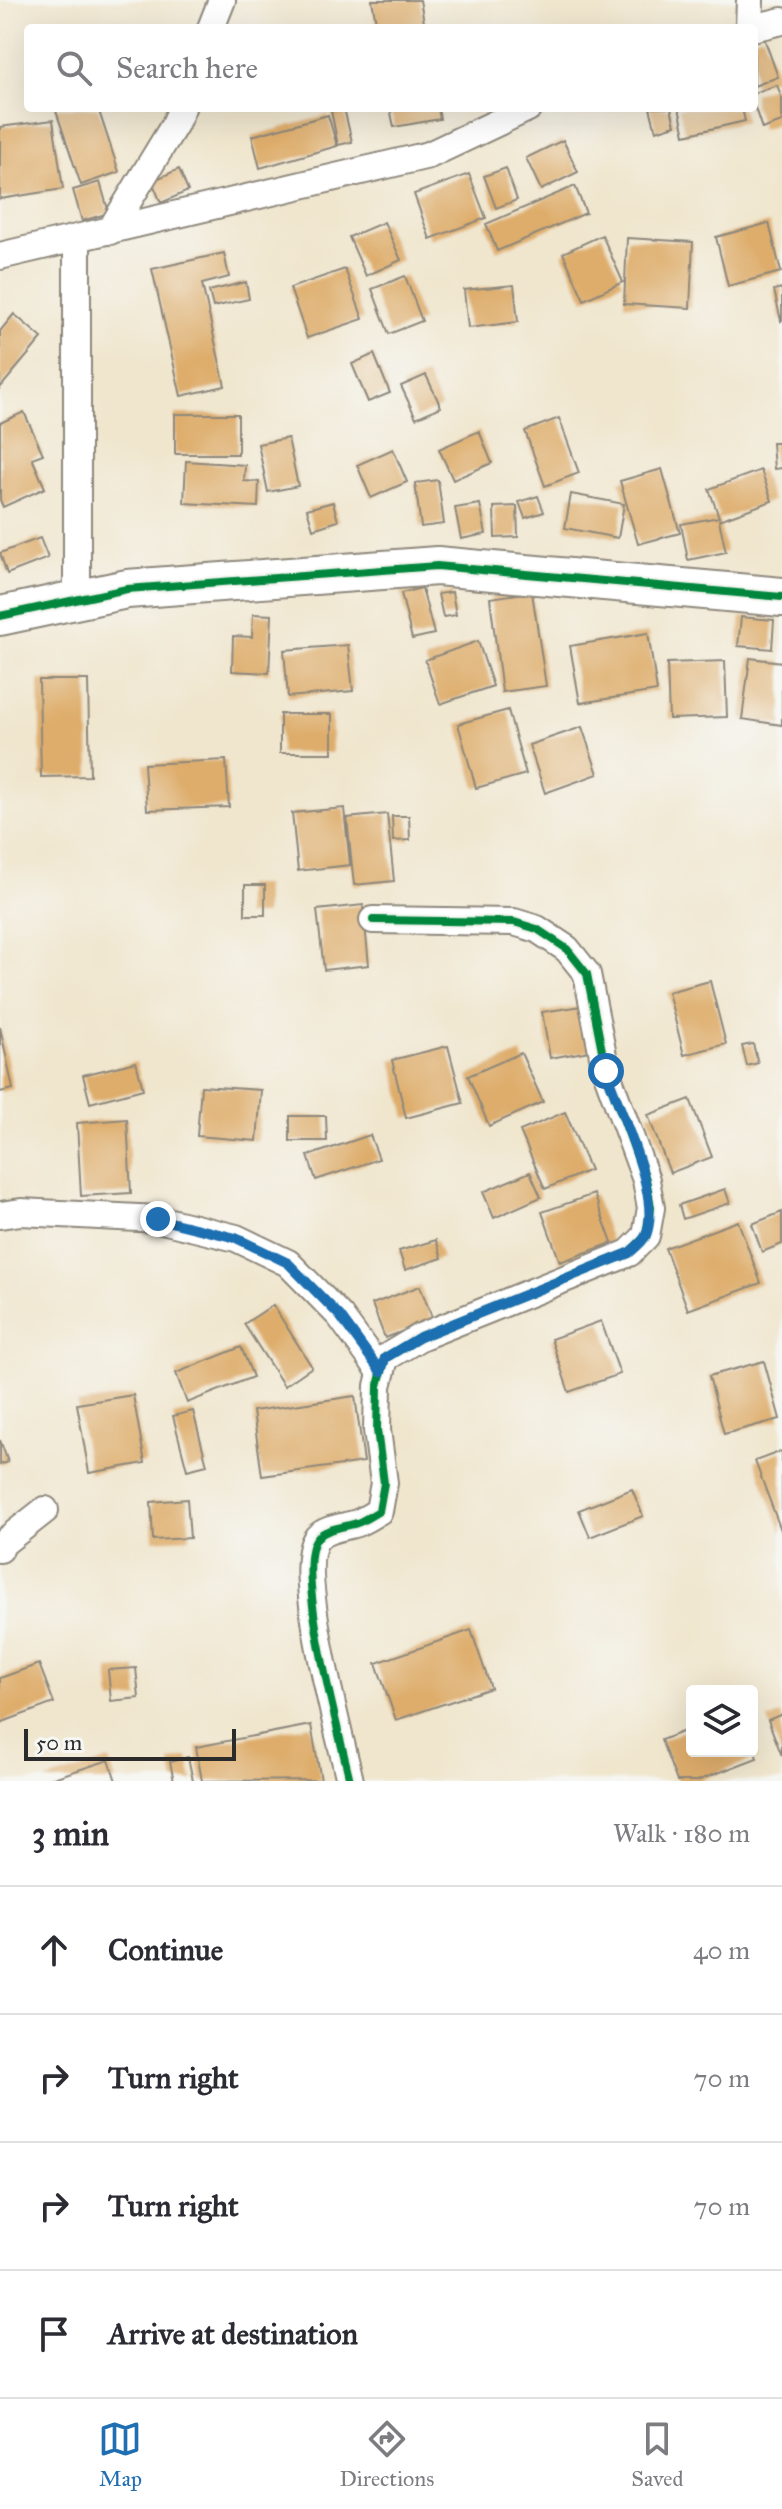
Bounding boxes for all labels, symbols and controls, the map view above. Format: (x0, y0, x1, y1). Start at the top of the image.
search box (24, 24, 758, 112)
icon: search (52, 46, 96, 90)
text: Search here (116, 50, 258, 86)
route start (588, 1053, 624, 1089)
route end (140, 1201, 176, 1237)
map controls (686, 1685, 758, 1757)
button: layers (686, 1685, 758, 1757)
scale bar (24, 1725, 236, 1761)
text: 50 m (36, 1729, 82, 1756)
text: 3 min (32, 1813, 109, 1854)
text: Walk · 180 m (613, 1817, 750, 1849)
icon: ahead (32, 1928, 76, 1972)
text: Continue (108, 1932, 223, 1968)
text: 40 m (693, 1934, 750, 1966)
icon: right (32, 2056, 76, 2100)
text: Turn right (108, 2060, 239, 2096)
text: 70 m (694, 2062, 750, 2094)
icon: right (32, 2184, 76, 2228)
text: Turn right (108, 2188, 239, 2224)
text: 70 m (694, 2190, 750, 2222)
icon: arrive (32, 2312, 76, 2356)
text: Arrive at destination (108, 2316, 358, 2352)
tab: Map (98, 2417, 142, 2492)
tab: Directions (339, 2417, 434, 2492)
tab: Saved (631, 2417, 683, 2492)

